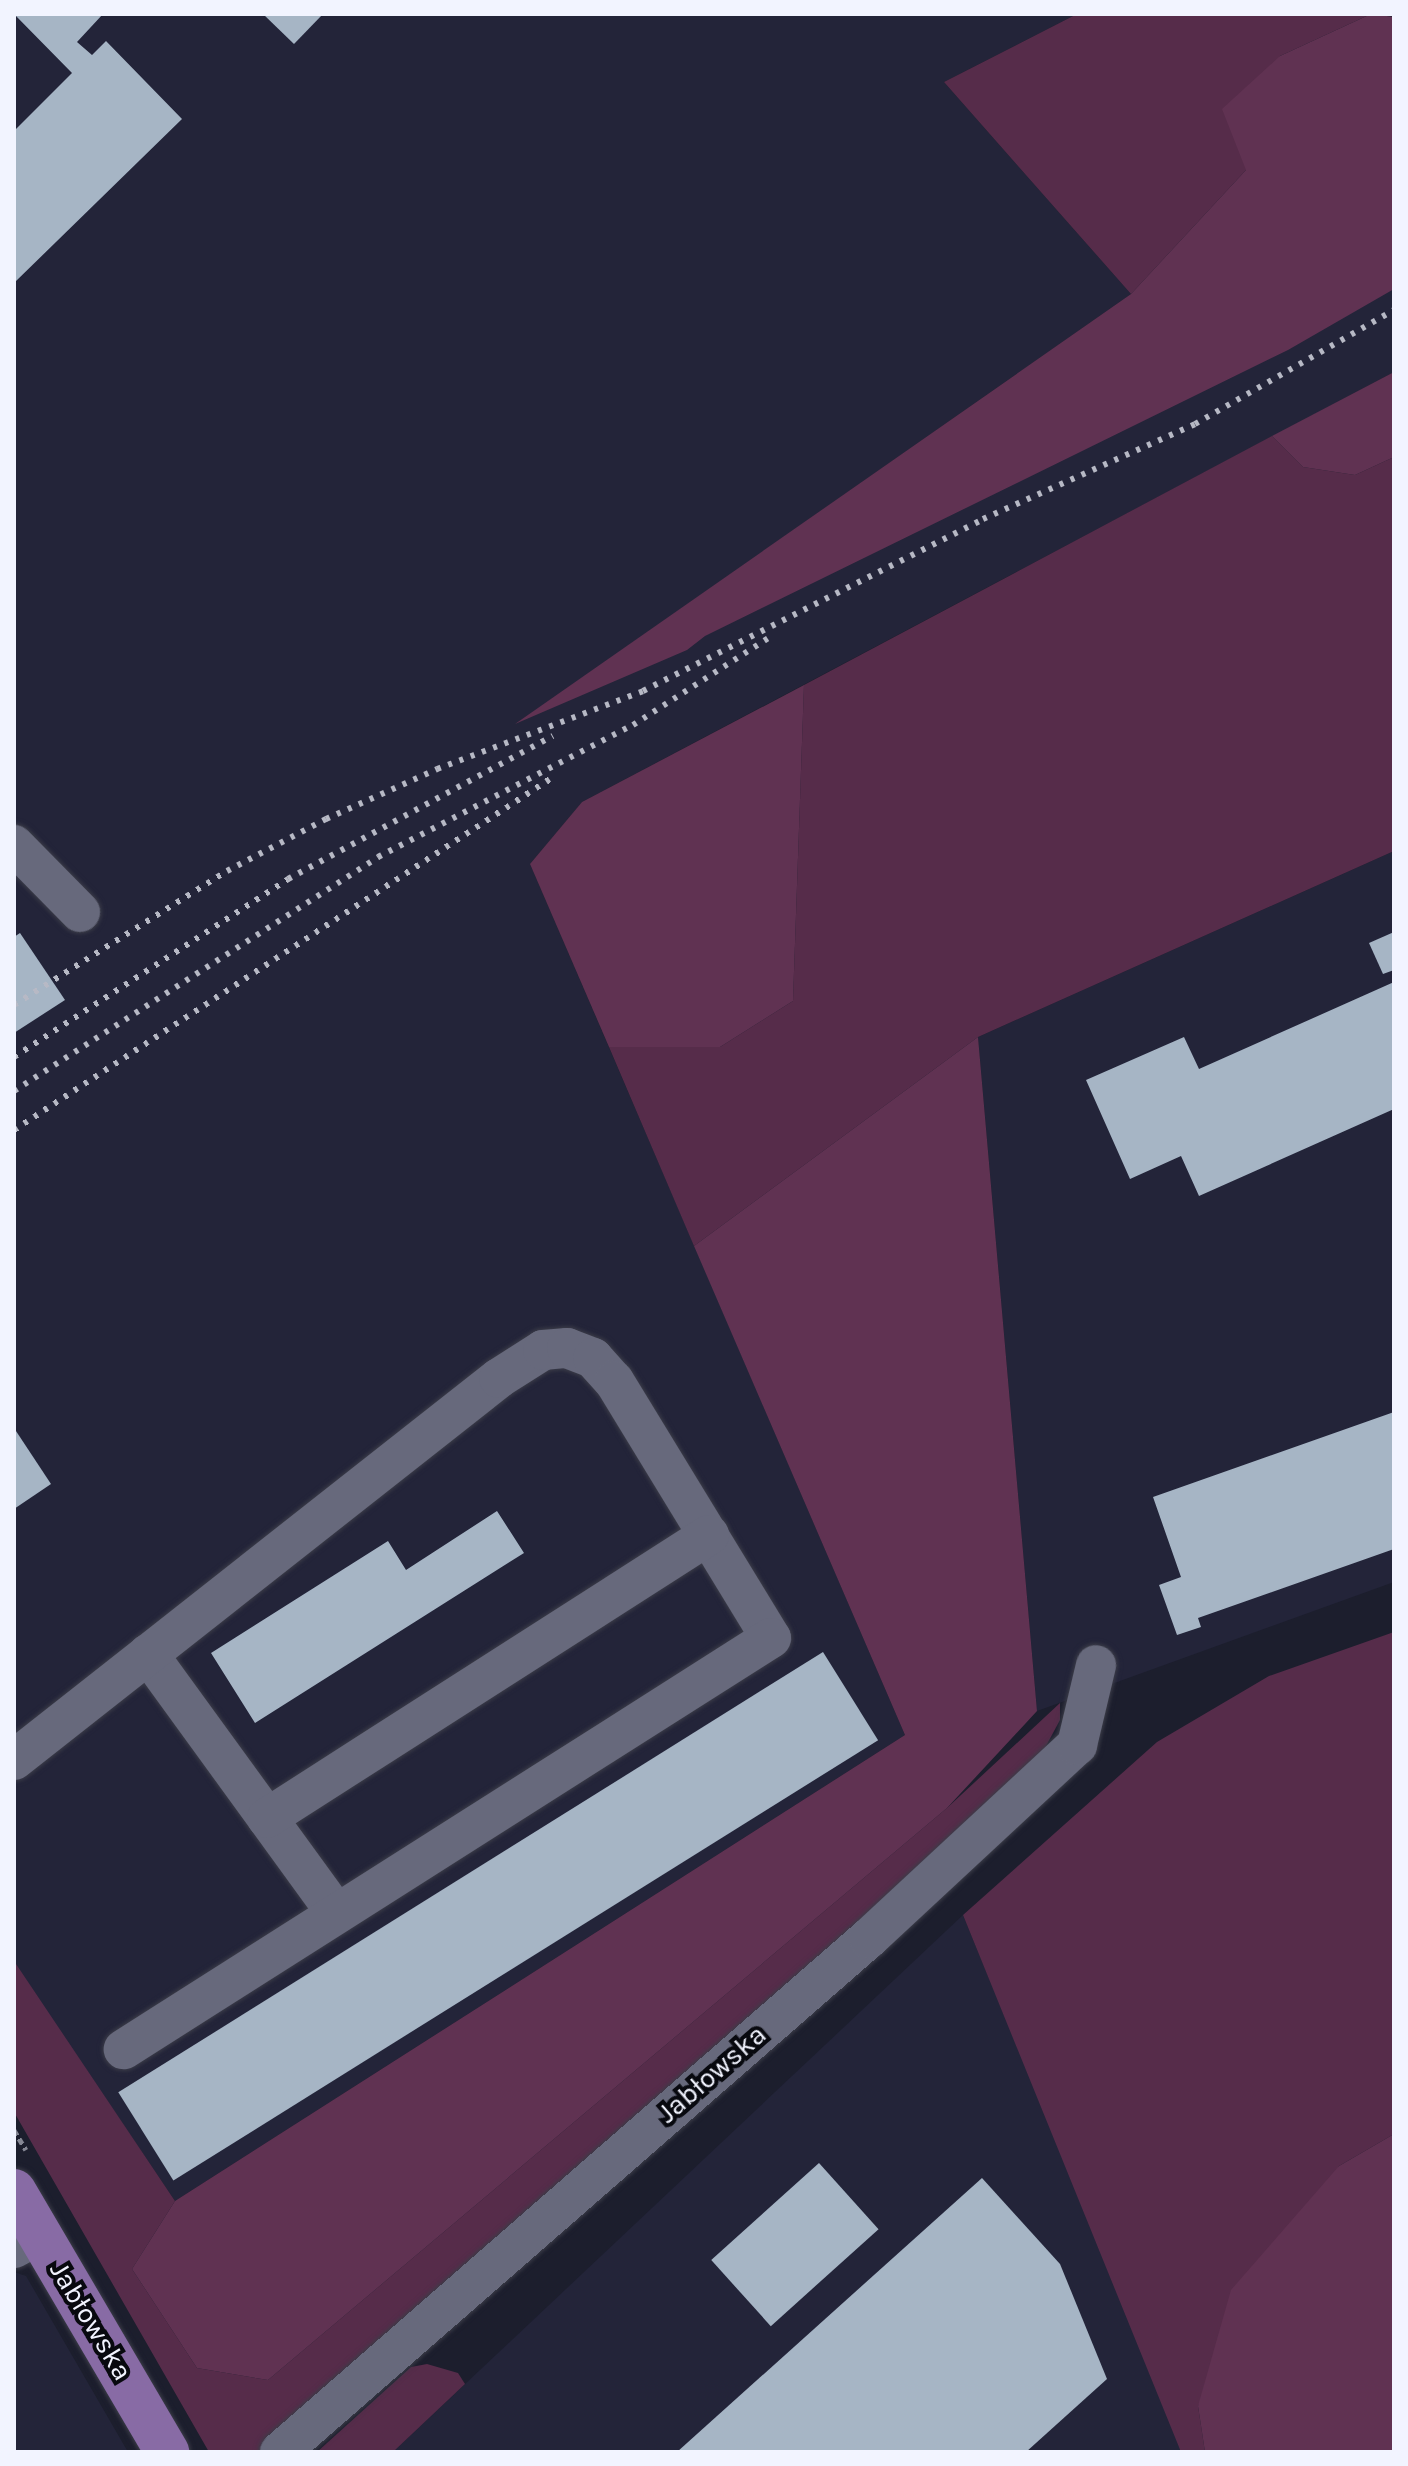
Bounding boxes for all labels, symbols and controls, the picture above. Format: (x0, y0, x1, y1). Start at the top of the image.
street label: Jabłowska (651, 2018, 773, 2130)
street label: Jabłowska (42, 2256, 140, 2386)

